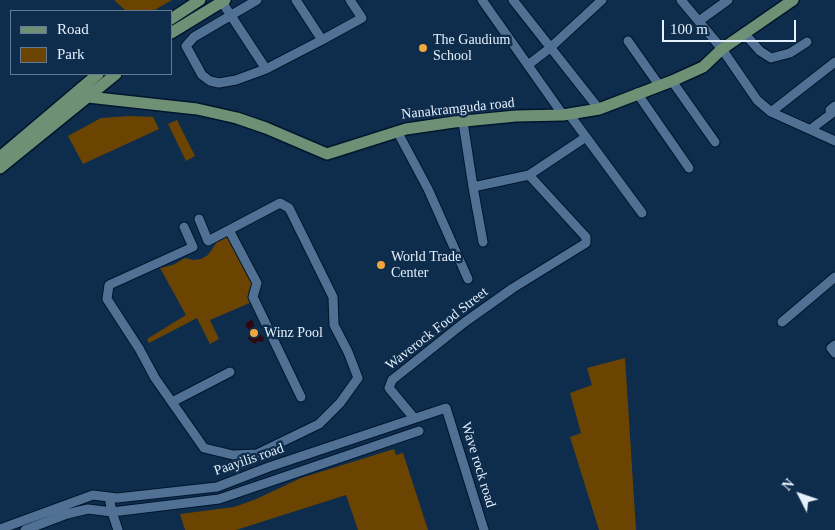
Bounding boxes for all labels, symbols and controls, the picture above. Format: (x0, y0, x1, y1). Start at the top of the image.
legend (10, 10, 172, 75)
scale bar (665, 10, 799, 42)
text: Road (57, 21, 89, 37)
text: 100 m (670, 21, 708, 37)
place label: The Gaudium School (433, 32, 510, 64)
marker: The Gaudium School (417, 42, 429, 54)
text: Park (57, 46, 85, 62)
street label: Nanakramguda road (400, 95, 516, 123)
place label: World Trade Center (391, 249, 461, 282)
marker: World Trade Center (375, 259, 387, 271)
street label: Waverock Food Street (383, 284, 491, 374)
place label: Winz Pool (264, 325, 323, 341)
marker: Winz Pool (248, 327, 260, 339)
street label: Wave rock road (457, 420, 499, 510)
street label: Paayilis road (212, 440, 286, 480)
north arrow (775, 470, 825, 520)
text: N (779, 476, 797, 494)

